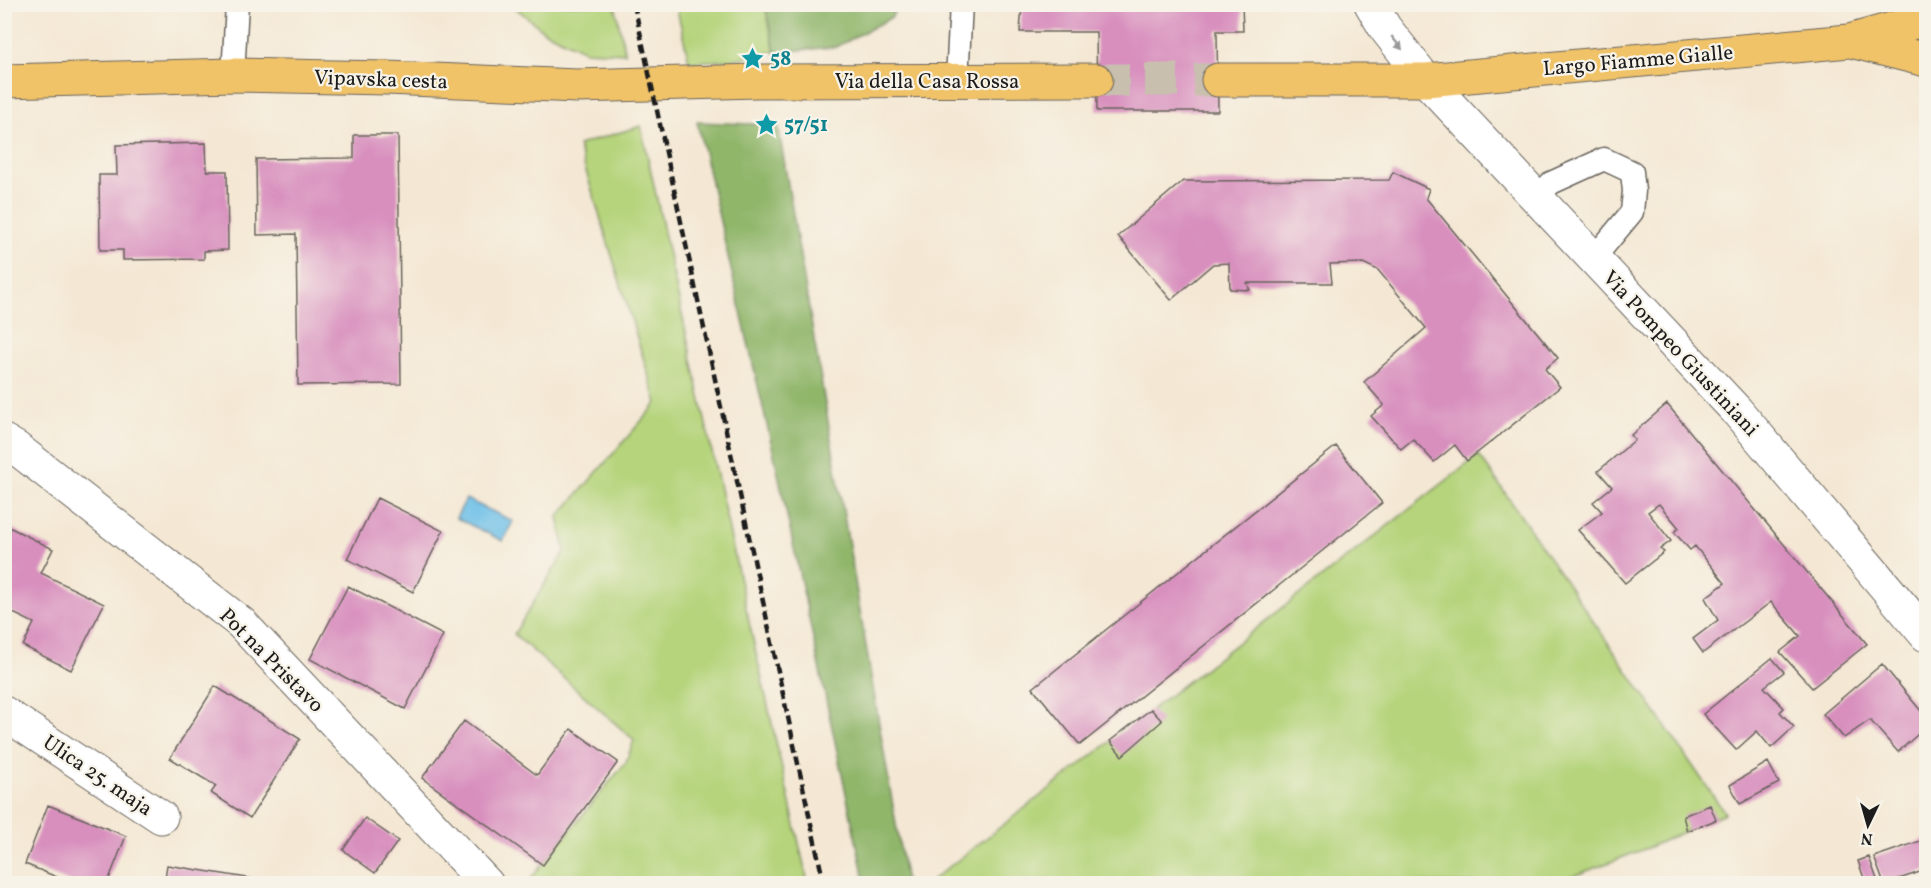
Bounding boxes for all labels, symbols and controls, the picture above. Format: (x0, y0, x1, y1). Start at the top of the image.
one-way arrow (1391, 36, 1403, 51)
street label: Largo Fiamme Gialle (1542, 39, 1735, 84)
place icon: 58 (739, 45, 765, 71)
place label: 58 (770, 45, 792, 74)
street label: Vipavska cesta (314, 64, 448, 97)
street label: Via della Casa Rossa (835, 68, 1019, 97)
place icon: 57/51 (753, 111, 779, 137)
place label: 57/51 (784, 111, 828, 140)
street label: Via Pompeo Giustiniani (1595, 265, 1765, 443)
street label: Pot na Pristavo (212, 602, 330, 720)
street label: Ulica 25. maja (36, 729, 158, 824)
north arrow (1838, 795, 1898, 855)
text: N (1860, 826, 1874, 849)

